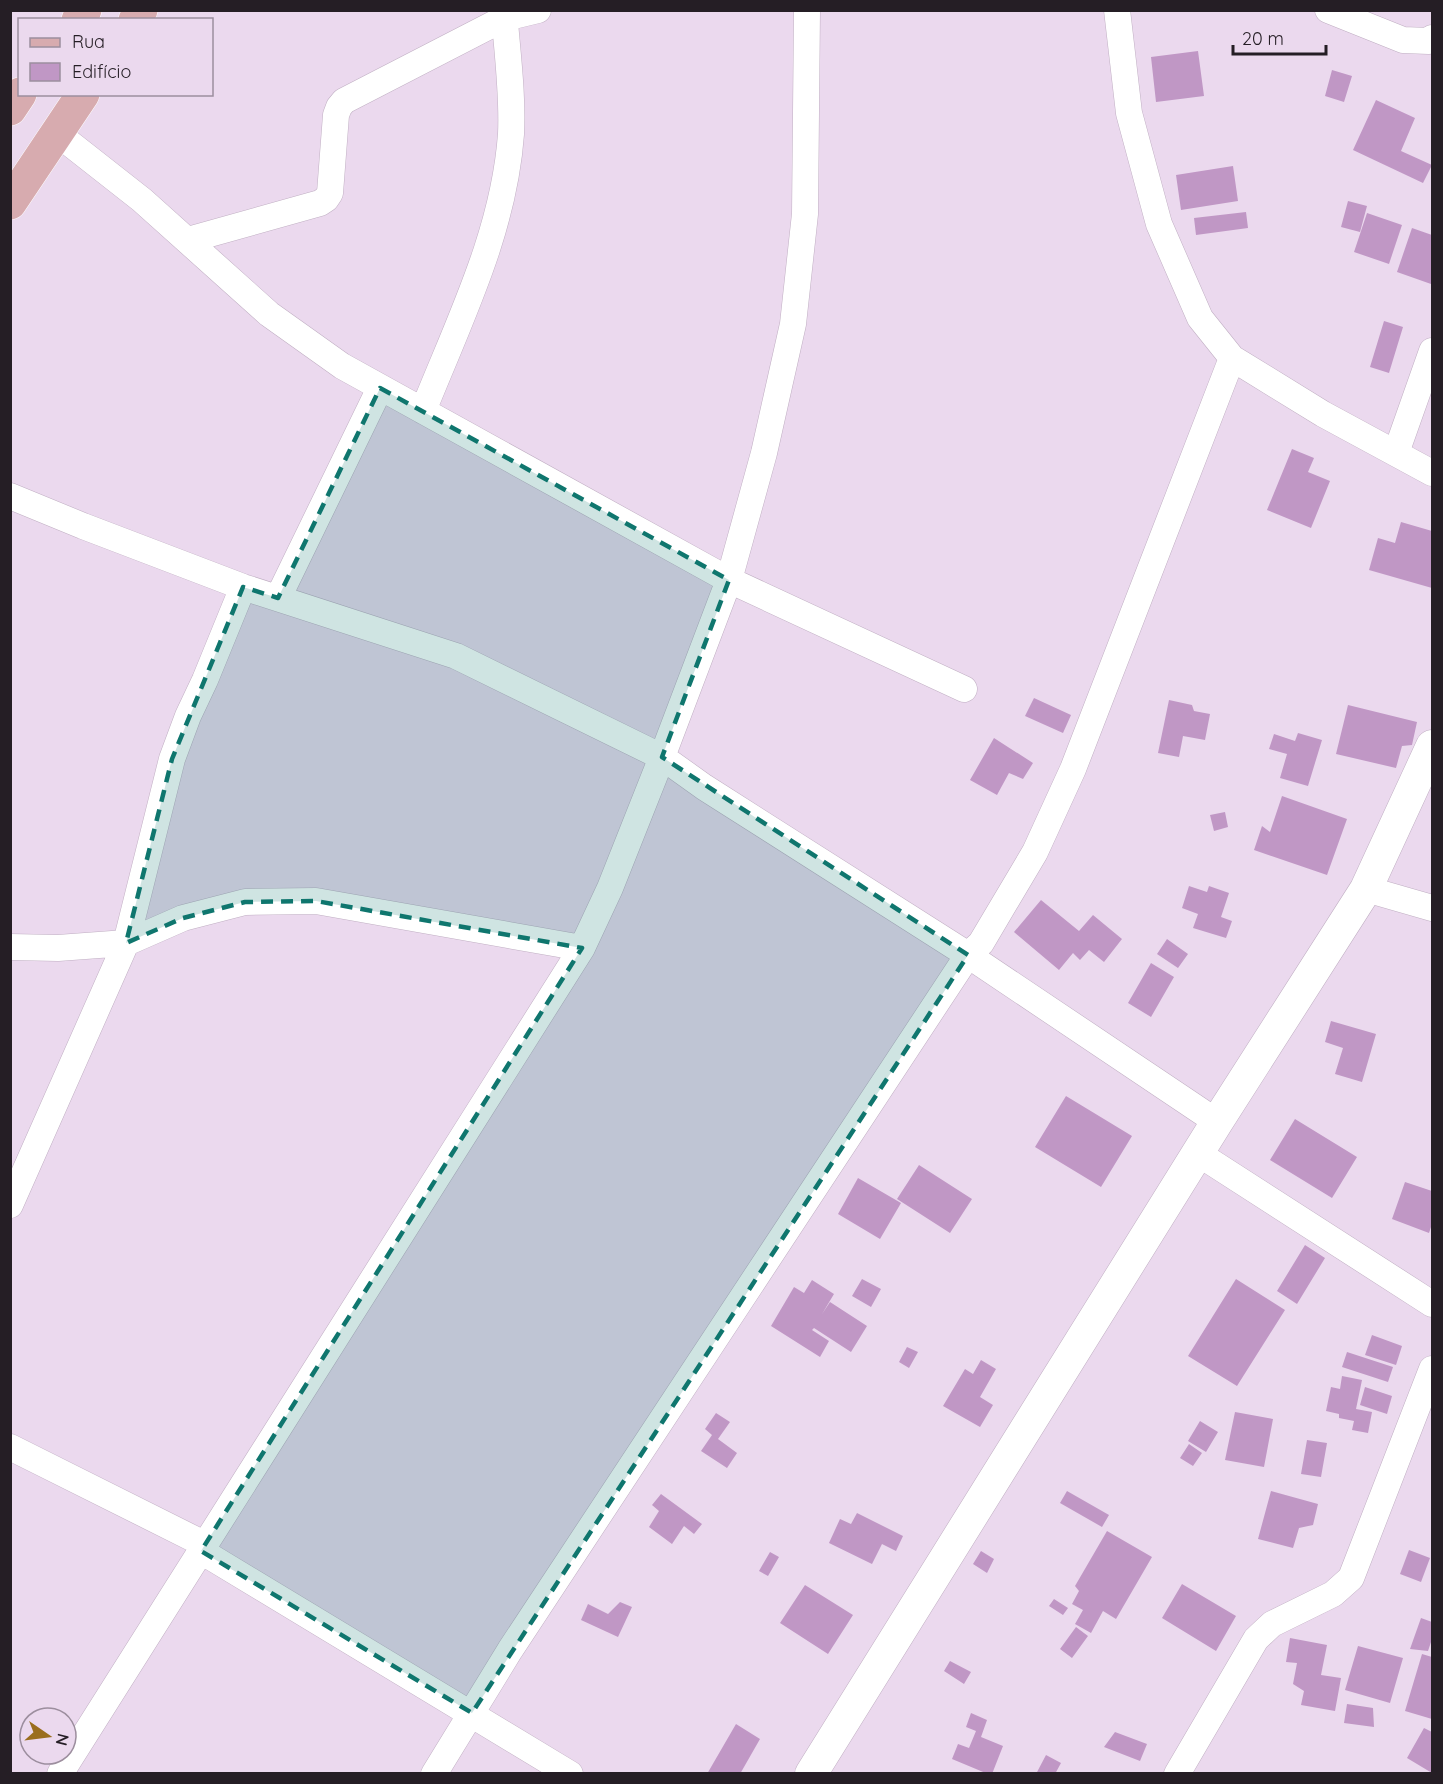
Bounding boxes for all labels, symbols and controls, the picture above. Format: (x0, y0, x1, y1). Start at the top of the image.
legend (18, 18, 213, 96)
scale bar (1233, 18, 1326, 56)
text: 20 m (1242, 27, 1284, 50)
text: Rua (72, 30, 105, 53)
text: Edifício (72, 60, 131, 83)
north arrow (18, 1706, 78, 1766)
text: N (51, 1732, 74, 1748)

